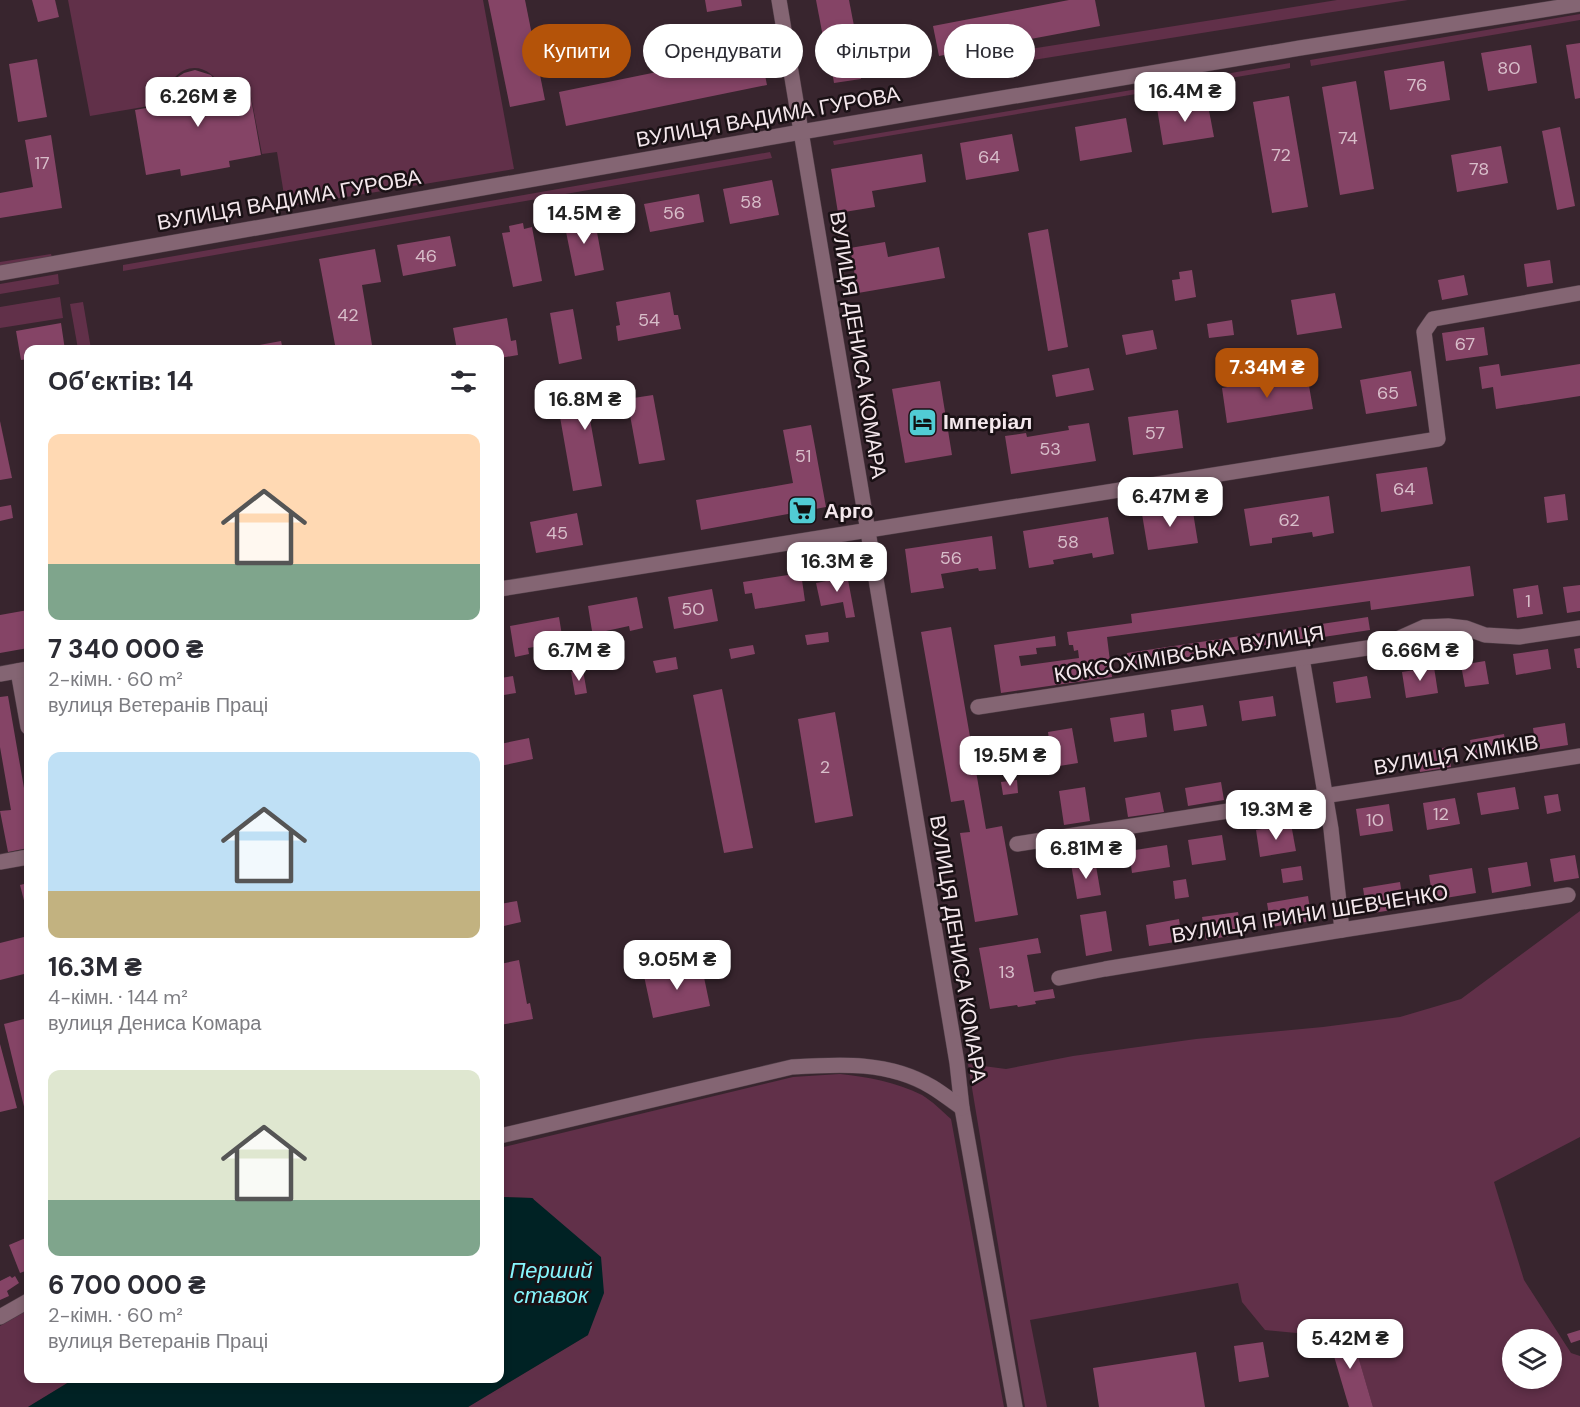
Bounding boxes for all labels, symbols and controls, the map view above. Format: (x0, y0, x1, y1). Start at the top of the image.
chip: Купити (522, 24, 631, 78)
chip: Орендувати (643, 24, 803, 78)
chip: Фільтри (815, 24, 932, 78)
chip: Нове (944, 24, 1035, 78)
house number: 80 (1497, 56, 1521, 80)
pin: 16.4M ₴ (1130, 72, 1240, 123)
house number: 76 (1407, 73, 1427, 97)
pin: 6.26M ₴ (143, 77, 253, 128)
text: 16.4M ₴ (1148, 78, 1222, 104)
street label: ВУЛИЦЯ ВАДИМА ГУРОВА (634, 80, 902, 154)
text: 6.26M ₴ (159, 83, 237, 109)
house number: 74 (1338, 126, 1358, 150)
house number: 72 (1271, 143, 1291, 167)
house number: 64 (978, 145, 1000, 169)
house number: 17 (34, 151, 50, 175)
house number: 78 (1469, 157, 1489, 181)
street label: ВУЛИЦЯ ВАДИМА ГУРОВА (155, 163, 423, 237)
house number: 58 (740, 190, 762, 214)
pin: 14.5M ₴ (529, 194, 639, 245)
text: 14.5M ₴ (547, 200, 621, 226)
house number: 56 (663, 201, 685, 225)
street label: ВУЛИЦЯ ДЕНИСА КОМАРА (823, 209, 893, 481)
house number: 46 (415, 244, 437, 268)
house number: 42 (337, 303, 359, 327)
house number: 54 (638, 308, 660, 332)
house number: 67 (1455, 332, 1475, 356)
pin: 7.34M ₴ (1212, 348, 1322, 399)
text: 7.34M ₴ (1229, 354, 1305, 380)
text: Об’єктів: 14 (48, 364, 193, 398)
icon: filters (447, 365, 480, 398)
pin: 16.8M ₴ (530, 380, 640, 431)
house number: 65 (1377, 381, 1399, 405)
text: 16.8M ₴ (549, 386, 621, 412)
hotel icon: Імперіал (906, 406, 938, 438)
place label: Імперіал (943, 408, 1032, 436)
house number: 57 (1145, 421, 1165, 445)
house number: 53 (1039, 437, 1061, 461)
house number: 51 (795, 444, 811, 468)
icon: home (210, 473, 318, 581)
pin: 6.47M ₴ (1115, 477, 1225, 528)
house number: 64 (1393, 477, 1415, 501)
text: 6.47M ₴ (1132, 483, 1208, 509)
supermarket icon: Арго (787, 495, 819, 527)
place label: Арго (824, 497, 873, 525)
house number: 62 (1278, 508, 1300, 532)
house number: 45 (546, 521, 568, 545)
house number: 58 (1057, 530, 1079, 554)
pin: 16.3M ₴ (782, 542, 892, 593)
house number: 56 (940, 546, 962, 570)
text: 16.3M ₴ (801, 548, 873, 574)
house number: 1 (1525, 589, 1531, 613)
house number: 50 (681, 597, 705, 621)
street label: КОКСОХІМІВСЬКА ВУЛИЦЯ (1052, 619, 1326, 689)
pin: 6.7M ₴ (530, 631, 628, 682)
pin: 6.66M ₴ (1365, 631, 1475, 682)
text: 7 340 000 ₴ (48, 632, 203, 666)
text: 6.7M ₴ (548, 637, 610, 663)
text: 6.66M ₴ (1381, 637, 1459, 663)
text: 2-кімн. · 60 m² (48, 666, 183, 692)
text: вулиця Ветеранів Праці (48, 692, 268, 718)
street label: ВУЛИЦЯ ХІМІКІВ (1372, 728, 1540, 782)
pin: 19.5M ₴ (955, 736, 1065, 787)
text: 19.5M ₴ (974, 742, 1046, 768)
house number: 2 (820, 755, 830, 779)
pin: 19.3M ₴ (1221, 790, 1331, 841)
icon: home (210, 791, 318, 899)
text: 19.3M ₴ (1240, 796, 1312, 822)
house number: 12 (1433, 802, 1449, 826)
house number: 10 (1366, 808, 1384, 832)
street label: ВУЛИЦЯ ДЕНИСА КОМАРА (923, 813, 993, 1085)
pin: 6.81M ₴ (1031, 829, 1141, 880)
text: 6.81M ₴ (1050, 835, 1122, 861)
street label: ВУЛИЦЯ ІРИНИ ШЕВЧЕНКО (1170, 878, 1450, 950)
pin: 9.05M ₴ (622, 940, 732, 991)
text: 9.05M ₴ (638, 946, 716, 972)
text: 16.3M ₴ (48, 950, 142, 984)
house number: 13 (999, 960, 1015, 984)
text: 4-кімн. · 144 m² (48, 984, 188, 1010)
text: вулиця Дениса Комара (48, 1010, 261, 1036)
icon: home (210, 1109, 318, 1217)
water label: Перший ставок (509, 1256, 593, 1310)
text: 6 700 000 ₴ (48, 1268, 206, 1302)
text: 2-кімн. · 60 m² (48, 1302, 183, 1328)
pin: 5.42M ₴ (1295, 1319, 1405, 1370)
text: 5.42M ₴ (1311, 1325, 1389, 1351)
text: вулиця Ветеранів Праці (48, 1328, 268, 1354)
map controls (1502, 1329, 1562, 1389)
button: layers (1502, 1329, 1562, 1389)

